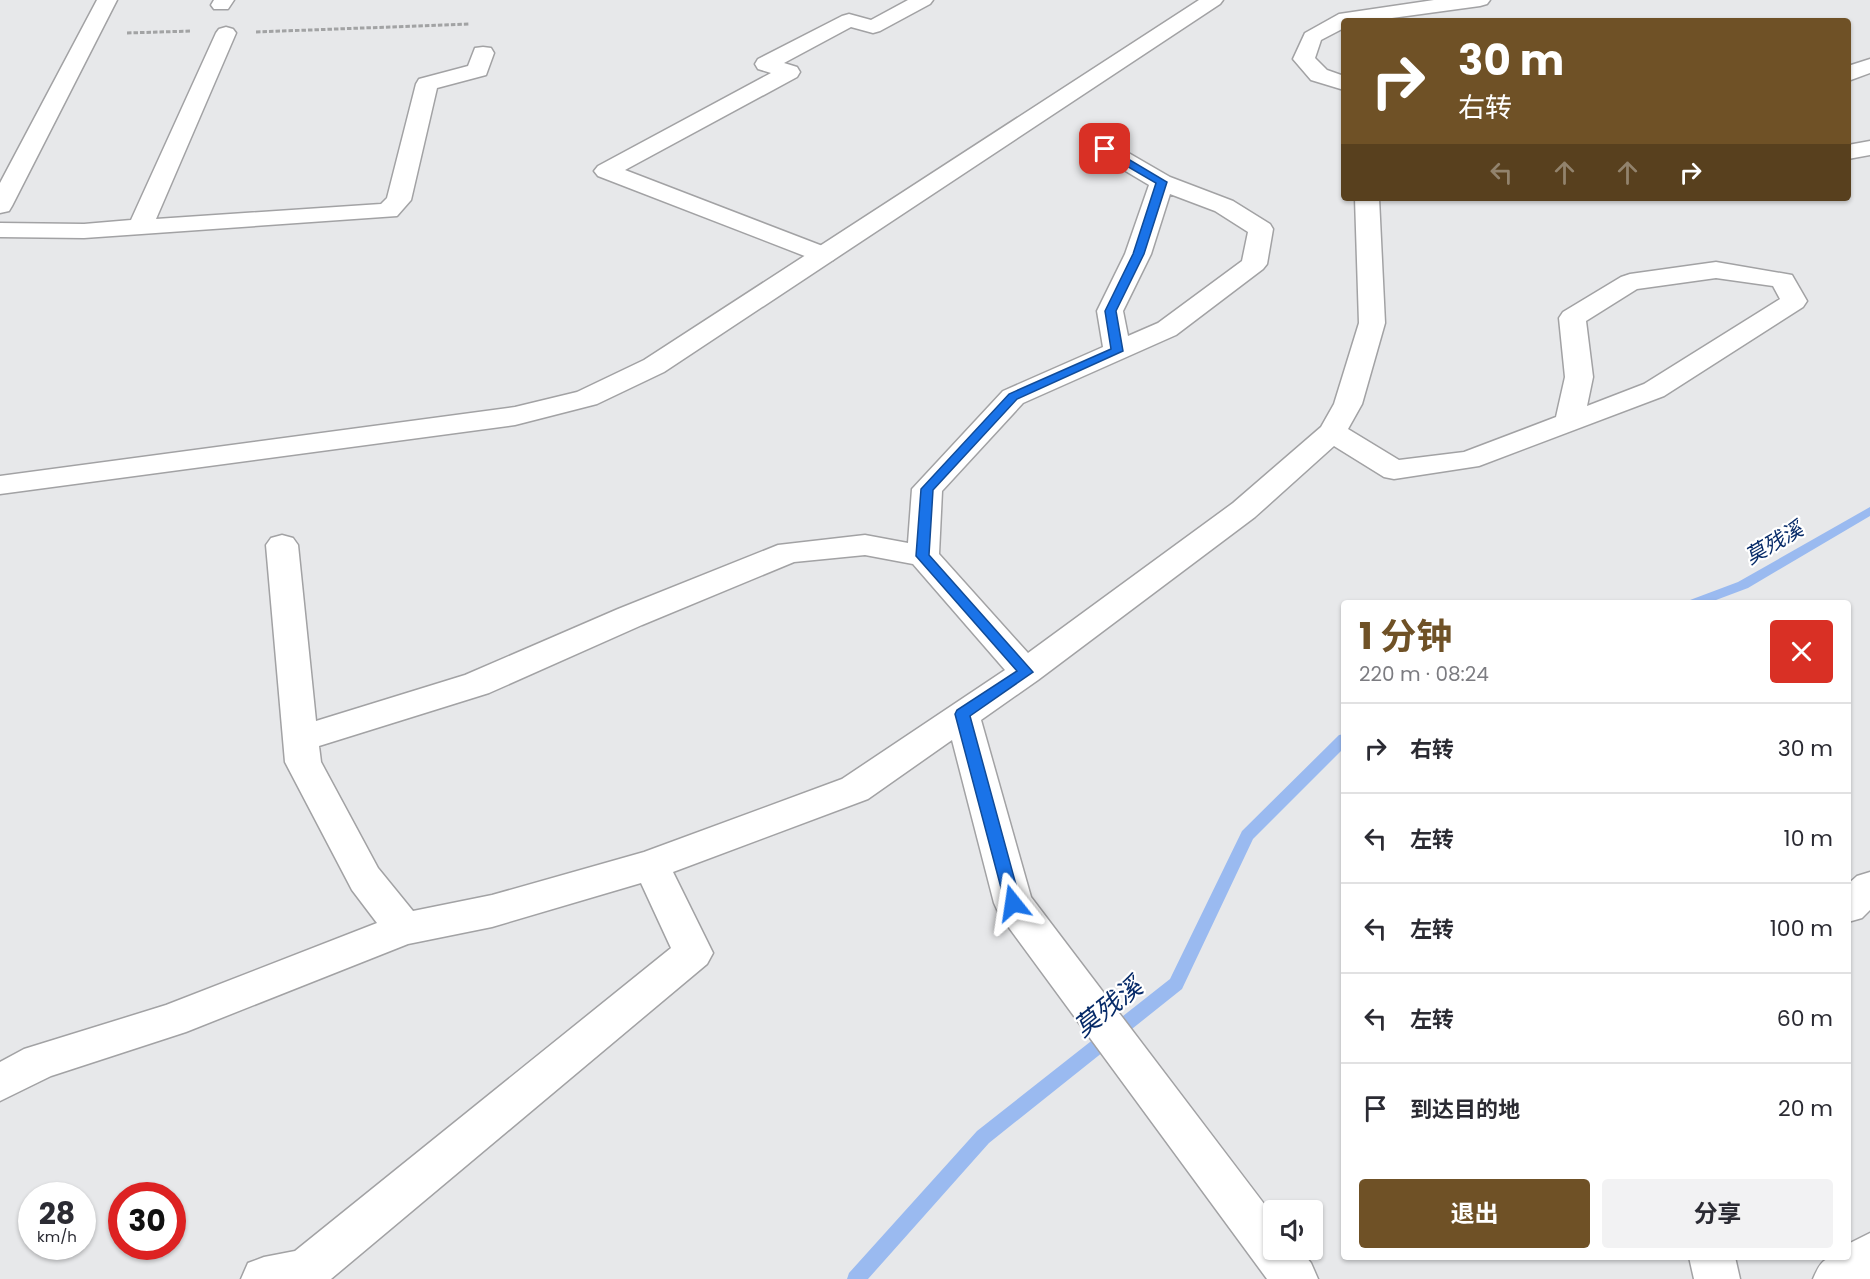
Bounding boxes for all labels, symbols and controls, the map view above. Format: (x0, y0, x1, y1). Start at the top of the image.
text: 30 m (1458, 31, 1564, 90)
icon: right (1359, 42, 1437, 120)
text: 右转 (1458, 89, 1512, 126)
pin (1079, 123, 1130, 174)
icon: arrive (1088, 132, 1121, 165)
icon: left (1485, 156, 1518, 189)
icon: ahead (1548, 156, 1581, 189)
icon: ahead (1611, 156, 1644, 189)
icon: right (1674, 156, 1707, 189)
water label: 莫残溪 (1739, 513, 1810, 571)
text: 1 分钟 (1359, 611, 1452, 662)
button: close (1770, 620, 1833, 683)
text: 220 m · 08:24 (1359, 660, 1489, 688)
icon: right (1359, 732, 1392, 765)
text: 30 m (1778, 733, 1833, 764)
text: 右转 (1410, 734, 1454, 765)
icon: left (1359, 822, 1392, 855)
text: 10 m (1784, 823, 1833, 854)
text: 左转 (1410, 824, 1454, 855)
position arrow (981, 871, 1045, 935)
icon: left (1359, 912, 1392, 945)
text: 100 m (1770, 913, 1833, 944)
text: 左转 (1410, 914, 1454, 945)
water label: 莫残溪 (1066, 967, 1152, 1045)
icon: left (1359, 1002, 1392, 1035)
text: 60 m (1777, 1003, 1833, 1034)
text: 左转 (1410, 1004, 1454, 1035)
icon: arrive (1359, 1092, 1392, 1125)
text: 20 m (1778, 1093, 1833, 1124)
text: 到达目的地 (1410, 1094, 1520, 1125)
button: 退出 (1359, 1179, 1590, 1248)
button: 分享 (1602, 1179, 1833, 1248)
speed limit sign: 30 (108, 1182, 186, 1260)
text: 28 (39, 1192, 75, 1235)
map controls (1263, 1200, 1323, 1260)
button: sound (1263, 1200, 1323, 1260)
text: km/h (37, 1226, 77, 1247)

